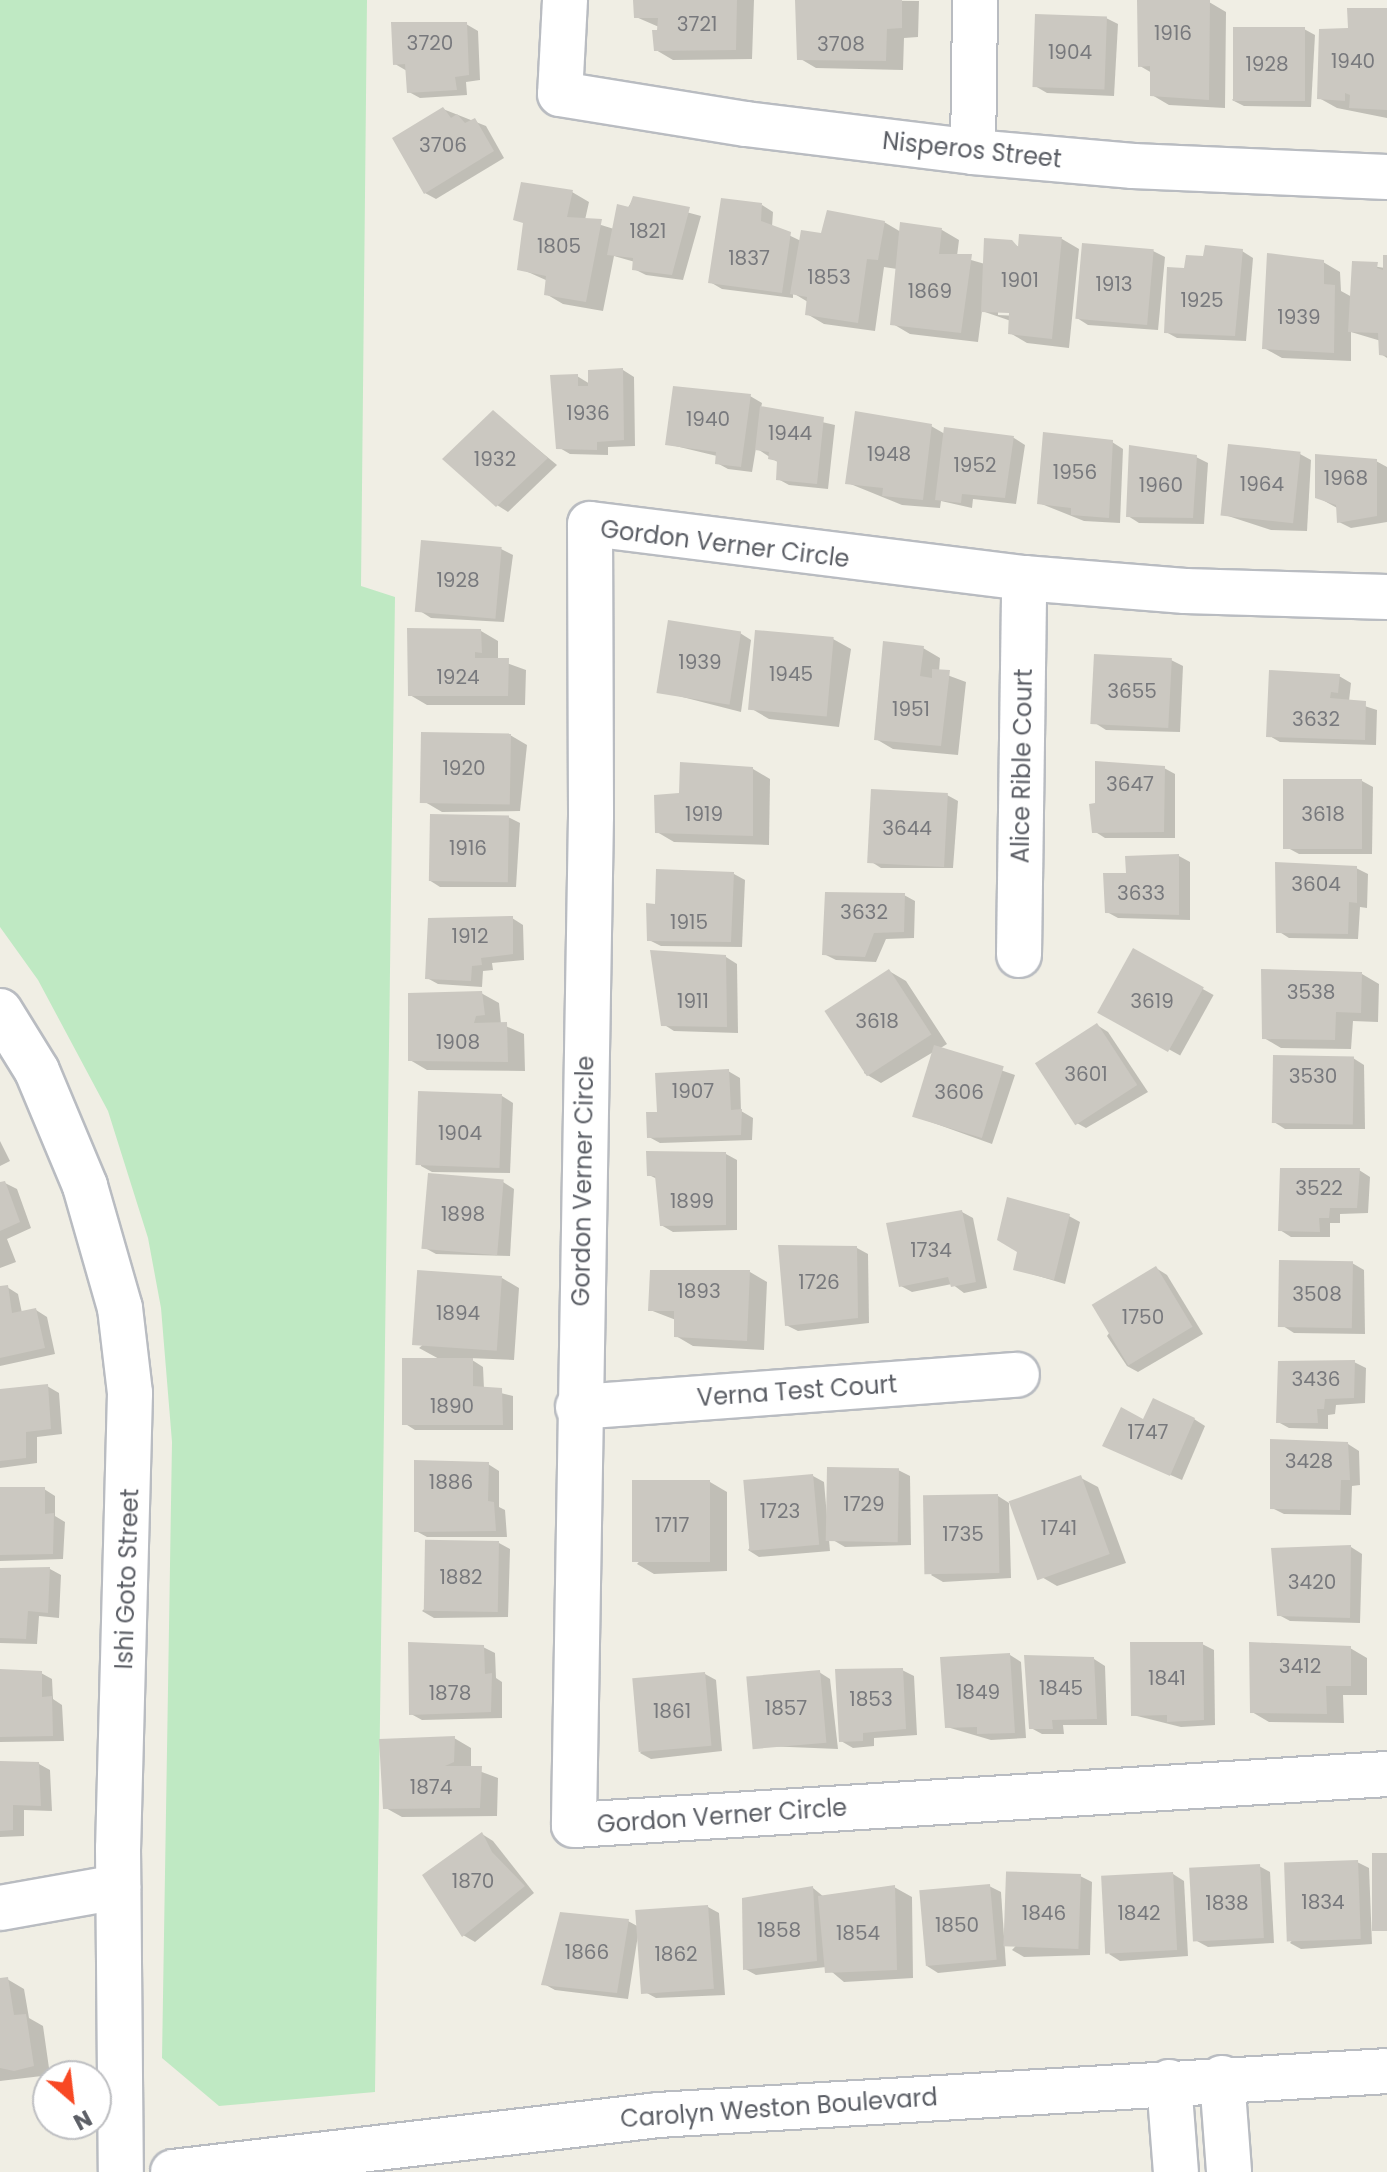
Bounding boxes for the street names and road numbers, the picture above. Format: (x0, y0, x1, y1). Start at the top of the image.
street label: Nisperos Street (881, 126, 1063, 174)
street label: Gordon Verner Circle (599, 514, 851, 574)
street label: Alice Rible Court (1006, 668, 1038, 864)
street label: Gordon Verner Circle (566, 1055, 600, 1307)
street label: Verna Test Court (696, 1370, 898, 1412)
street label: Ishi Goto Street (109, 1488, 145, 1670)
street label: Gordon Verner Circle (596, 1793, 848, 1839)
street label: Carolyn Weston Boulevard (619, 2083, 939, 2133)

